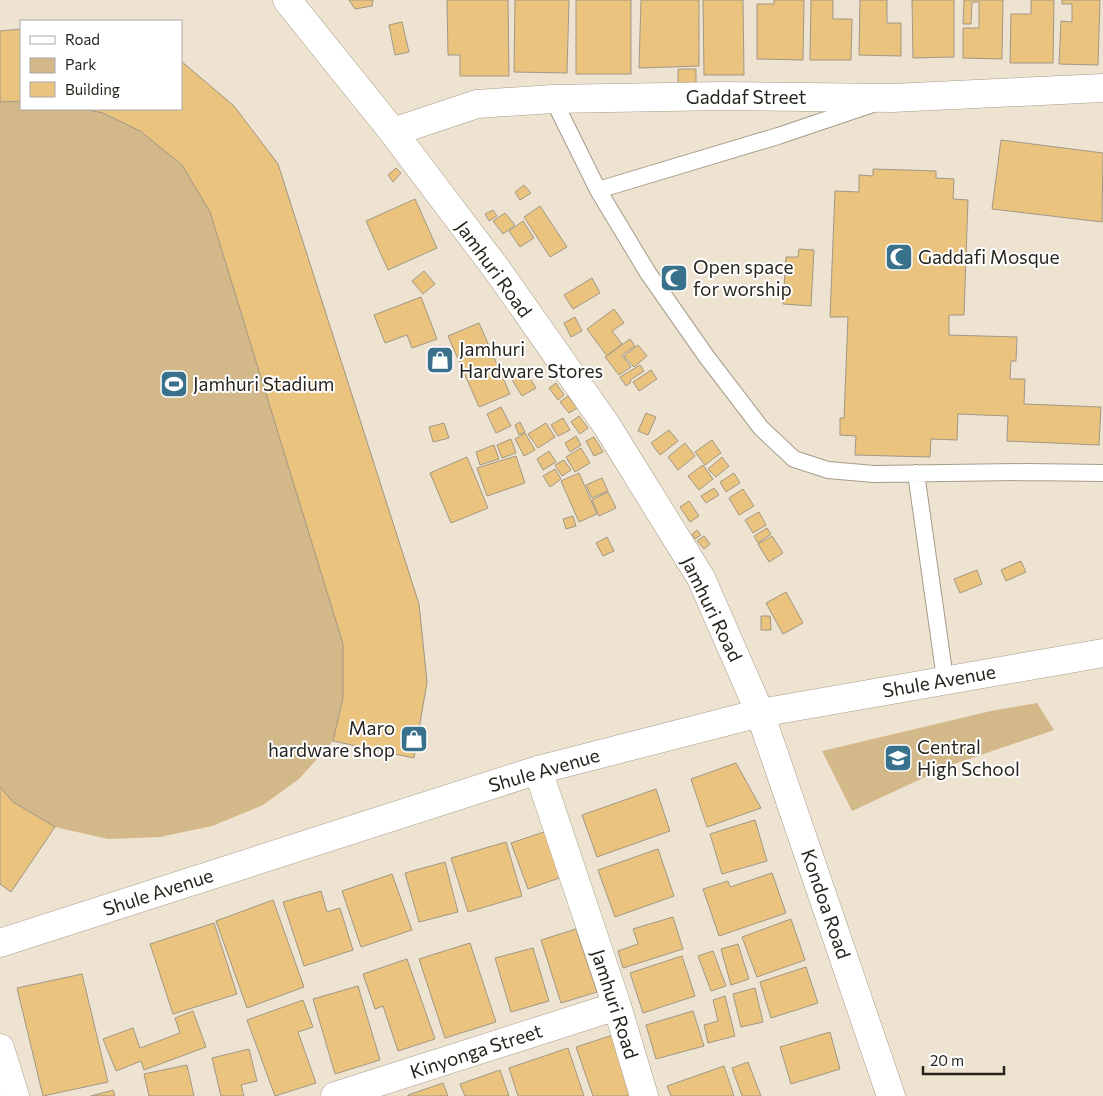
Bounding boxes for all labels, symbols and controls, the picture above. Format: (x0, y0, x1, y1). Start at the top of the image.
legend (20, 20, 182, 110)
text: Road (65, 30, 100, 48)
text: Park (65, 55, 96, 73)
text: Building (65, 80, 120, 98)
street label: Gaddaf Street (686, 85, 807, 108)
street label: Jamhuri Road (452, 216, 537, 322)
mosque icon: Gaddafi Mosque (884, 242, 914, 272)
place label: Gaddafi Mosque (918, 245, 1059, 268)
place label: Open space for worship (693, 255, 794, 300)
mosque icon: Open space for worship (659, 263, 689, 293)
place label: Jamhuri Hardware Stores (459, 337, 603, 382)
shop icon: Jamhuri Hardware Stores (425, 345, 455, 375)
sports icon: Jamhuri Stadium (159, 369, 189, 399)
place label: Jamhuri Stadium (193, 372, 334, 395)
street label: Jamhuri Road (677, 552, 748, 665)
street label: Shule Avenue (881, 659, 997, 702)
place label: Maro hardware shop (268, 716, 395, 761)
shop icon: Maro hardware shop (399, 724, 429, 754)
place label: Central High School (917, 735, 1020, 780)
street label: Shule Avenue (486, 743, 602, 796)
school or university icon: Central High School (883, 743, 913, 773)
street label: Kondoa Road (797, 846, 856, 962)
street label: Shule Avenue (100, 863, 216, 920)
street label: Jamhuri Road (587, 946, 644, 1062)
street label: Kinyonga Street (407, 1018, 545, 1083)
scale bar (923, 1044, 1004, 1076)
text: 20 m (930, 1051, 964, 1069)

